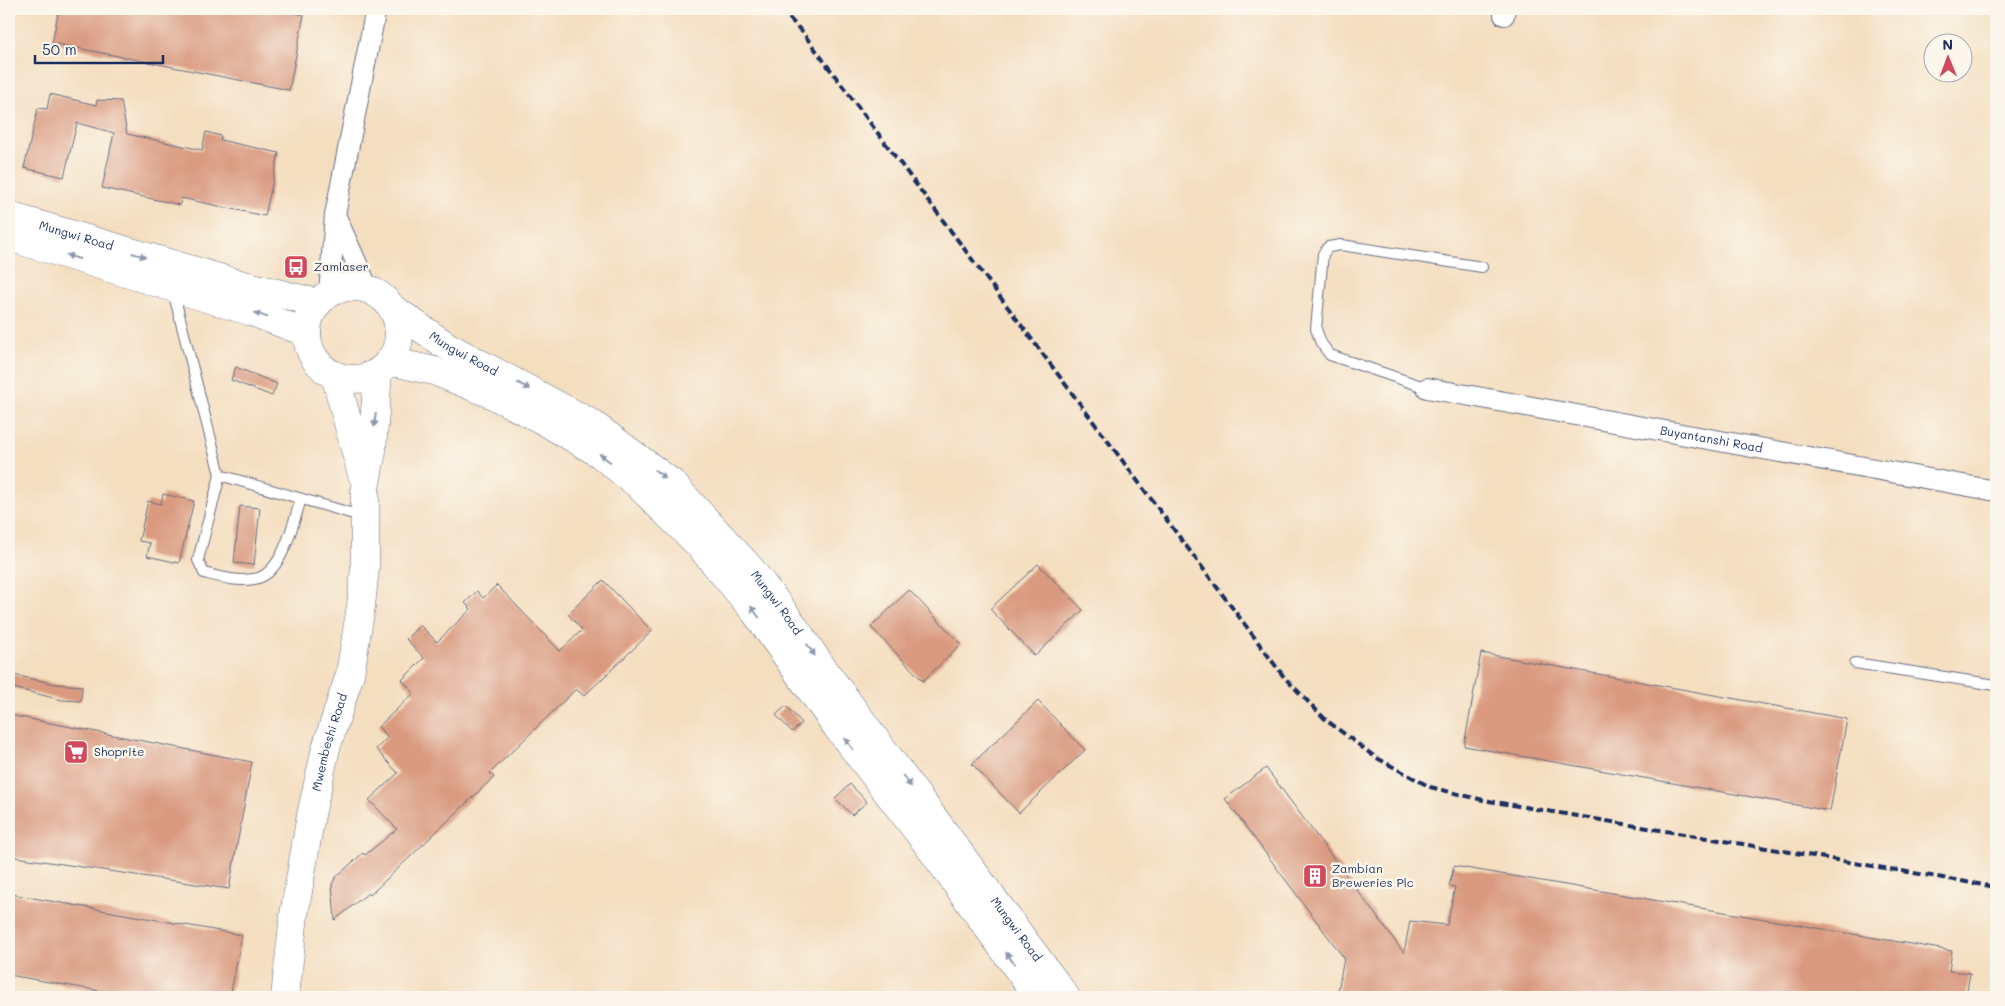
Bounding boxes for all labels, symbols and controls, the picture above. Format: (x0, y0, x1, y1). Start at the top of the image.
scale bar (35, 32, 162, 64)
north arrow (1922, 32, 1972, 82)
text: N (1942, 35, 1953, 54)
text: 50 m (42, 39, 77, 59)
street label: Mungwi Road (37, 216, 116, 253)
one-way arrow (132, 251, 147, 259)
one-way arrow (65, 252, 80, 260)
bus stop icon: Zamlaser (283, 254, 309, 280)
place label: Zamlaser (314, 258, 369, 274)
one-way arrow (254, 311, 269, 319)
street label: Mungwi Road (426, 327, 501, 379)
one-way arrow (517, 382, 531, 390)
one-way arrow (371, 412, 379, 428)
street label: Buyantanshi Road (1659, 421, 1765, 456)
one-way arrow (599, 453, 612, 464)
one-way arrow (653, 469, 667, 479)
street label: Mungwi Road (748, 567, 807, 638)
one-way arrow (749, 606, 760, 619)
one-way arrow (806, 643, 815, 657)
street label: Mwembeshi Road (308, 691, 350, 793)
one-way arrow (844, 737, 855, 750)
supermarket icon: Shoprite (63, 739, 89, 765)
place label: Shoprite (94, 743, 144, 759)
one-way arrow (902, 774, 912, 788)
place label: Zambian Breweries Plc (1332, 860, 1414, 890)
building icon: Zambian Breweries Plc (1302, 863, 1328, 889)
street label: Mungwi Road (988, 893, 1046, 965)
one-way arrow (1004, 952, 1015, 965)

